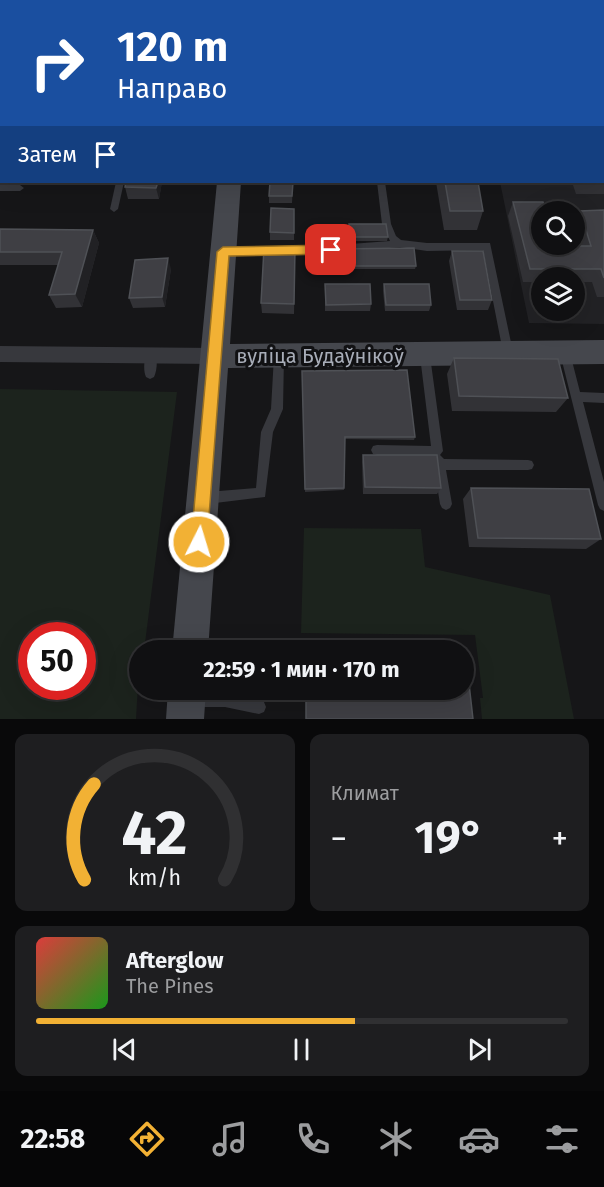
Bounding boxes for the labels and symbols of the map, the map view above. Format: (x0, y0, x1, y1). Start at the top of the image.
pin (305, 224, 356, 275)
street label: вуліца Будаўнікоў (236, 344, 404, 368)
position arrow (167, 510, 231, 574)
speed limit sign: 50 (18, 622, 96, 700)

